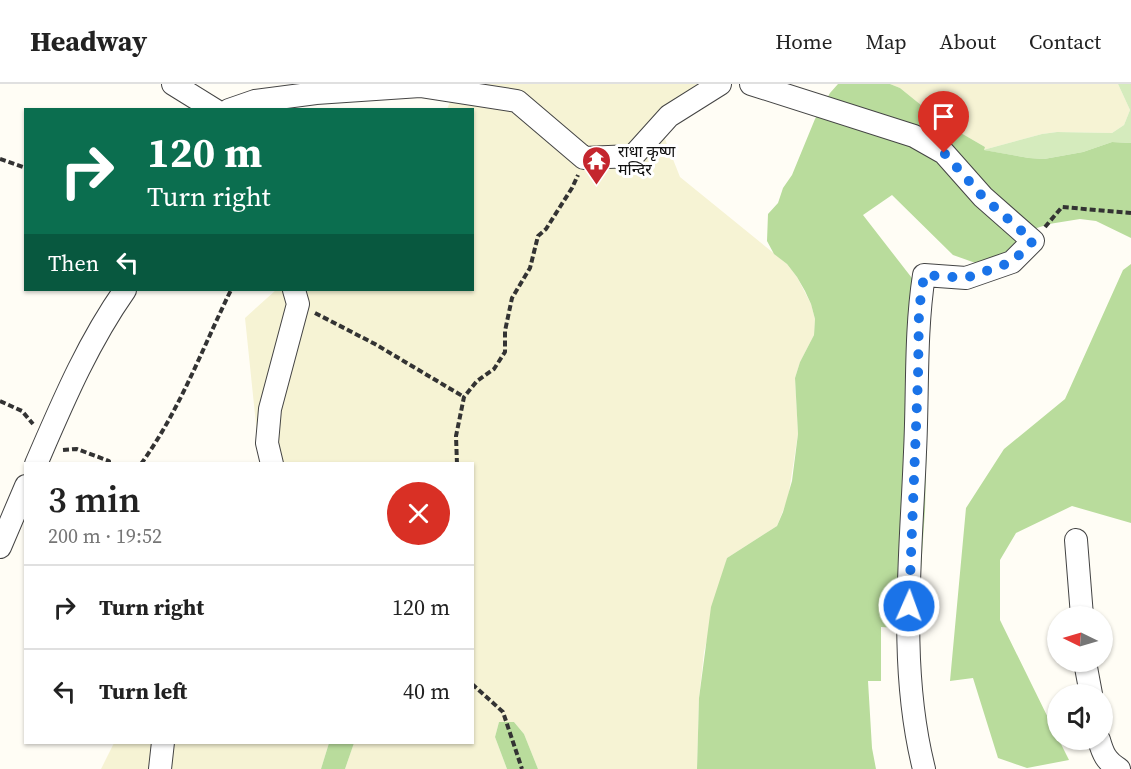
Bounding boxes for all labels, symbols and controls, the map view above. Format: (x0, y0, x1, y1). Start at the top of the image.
text: Headway (30, 22, 147, 60)
text: Home (775, 27, 833, 56)
text: Map (866, 27, 907, 56)
text: About (940, 27, 996, 56)
text: Contact (1029, 27, 1101, 56)
pin (918, 91, 969, 153)
icon: arrive (927, 100, 960, 133)
text: 120 m (147, 123, 262, 181)
icon: right (48, 132, 126, 210)
place label: राधा कृष्ण मन्दिर (618, 140, 676, 180)
temple icon: राधा कृष्ण मन्दिर (581, 144, 613, 186)
text: Turn right (147, 178, 271, 215)
icon: left (111, 246, 144, 279)
text: Then (48, 248, 99, 278)
text: 3 min (48, 475, 140, 524)
button: close (387, 482, 450, 545)
text: 200 m · 19:52 (48, 522, 162, 550)
position arrow (877, 574, 941, 638)
icon: right (48, 591, 81, 624)
text: Turn right (99, 592, 204, 622)
text: 120 m (392, 592, 450, 622)
north arrow (1047, 606, 1113, 672)
map controls (1047, 606, 1113, 750)
icon: left (48, 675, 81, 708)
text: Turn left (99, 676, 187, 706)
text: 40 m (403, 676, 450, 706)
button: sound (1047, 684, 1113, 750)

